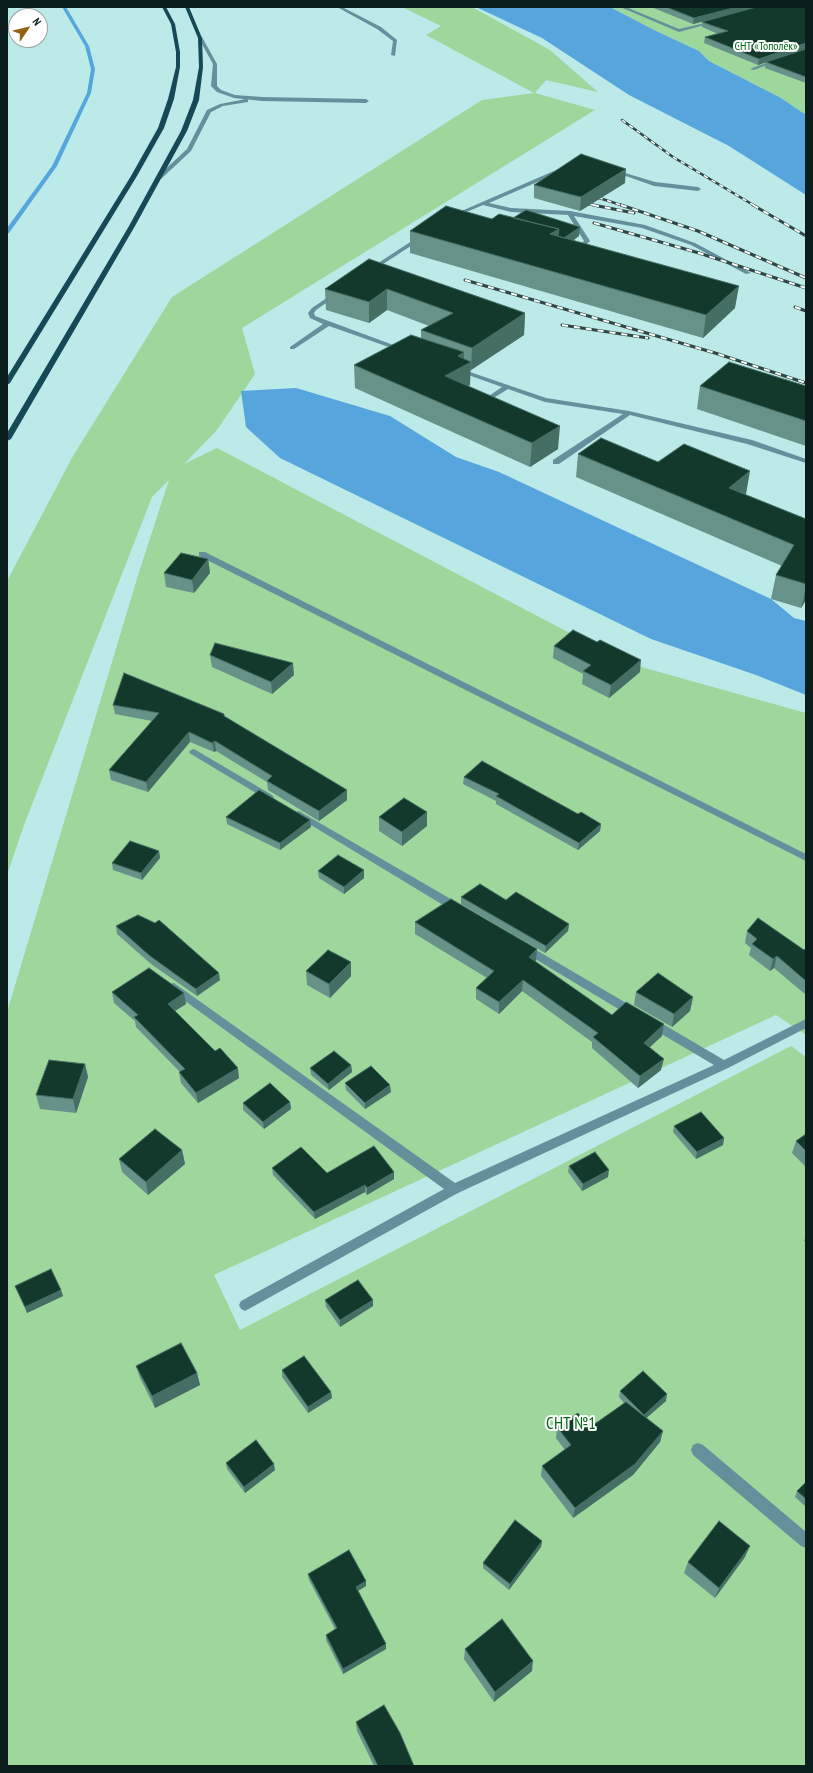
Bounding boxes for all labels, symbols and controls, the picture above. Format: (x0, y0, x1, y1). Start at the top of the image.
north arrow (8, 8, 48, 48)
text: N (30, 15, 44, 28)
park label: СНТ «Тополёк» (734, 40, 798, 54)
park label: СНТ №1 (546, 1414, 596, 1434)

